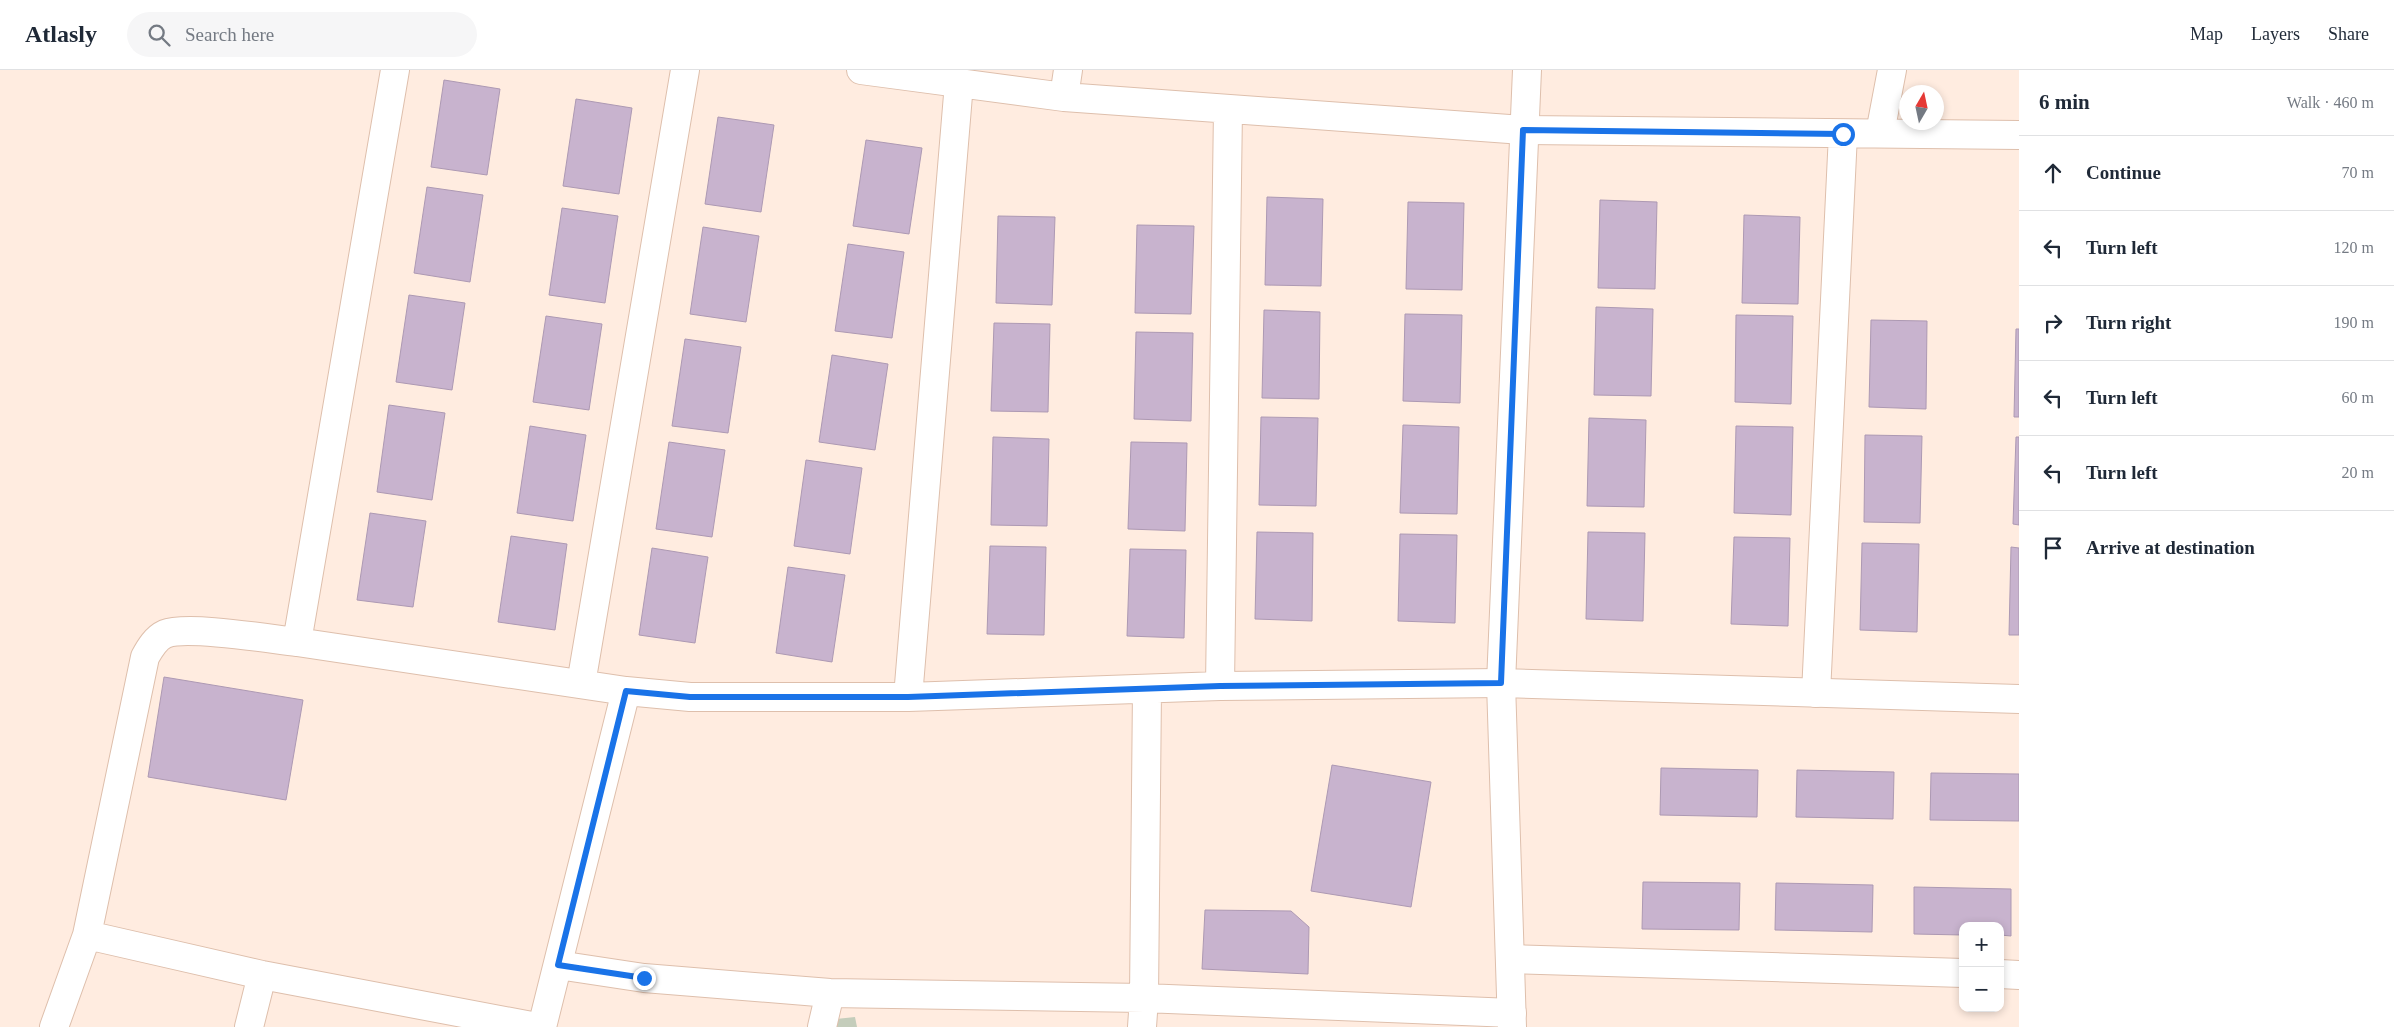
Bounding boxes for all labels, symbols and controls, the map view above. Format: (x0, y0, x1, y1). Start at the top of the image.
search box (127, 12, 477, 57)
text: Atlasly (25, 21, 97, 47)
icon: search (145, 21, 173, 49)
text: Search here (185, 24, 274, 45)
text: Map (2190, 24, 2223, 44)
text: Layers (2251, 24, 2300, 44)
text: Share (2328, 24, 2369, 44)
north arrow (1899, 85, 1944, 130)
text: 6 min (2039, 90, 2090, 114)
text: Walk · 460 m (2287, 94, 2374, 111)
route start (1832, 123, 1855, 146)
icon: ahead (2039, 159, 2067, 187)
text: Continue (2086, 162, 2161, 183)
text: 70 m (2342, 164, 2374, 181)
icon: left (2039, 234, 2067, 262)
text: Turn left (2086, 237, 2158, 258)
text: 120 m (2334, 239, 2374, 256)
icon: right (2039, 309, 2067, 337)
text: Turn right (2086, 312, 2171, 333)
text: 190 m (2334, 314, 2374, 331)
icon: left (2039, 384, 2067, 412)
text: Turn left (2086, 387, 2158, 408)
text: 60 m (2342, 389, 2374, 406)
icon: left (2039, 459, 2067, 487)
text: Turn left (2086, 462, 2158, 483)
text: 20 m (2342, 464, 2374, 481)
icon: arrive (2039, 534, 2067, 562)
text: Arrive at destination (2086, 537, 2255, 558)
map controls (1959, 922, 2004, 1012)
button: + (1959, 922, 2004, 967)
route end (633, 967, 656, 990)
button: − (1959, 967, 2004, 1012)

